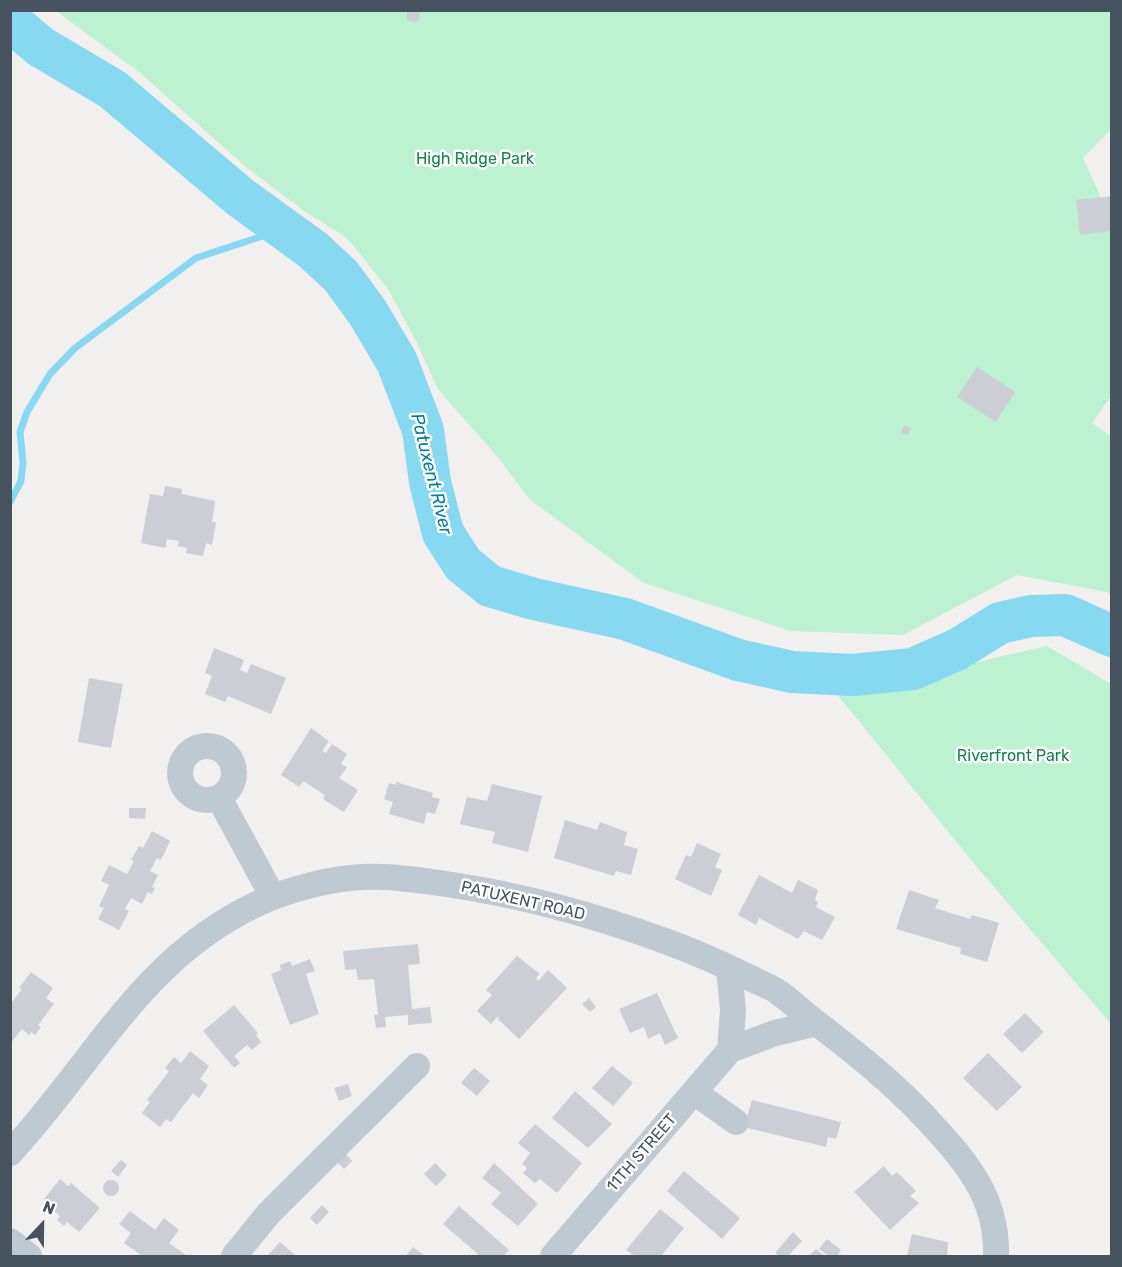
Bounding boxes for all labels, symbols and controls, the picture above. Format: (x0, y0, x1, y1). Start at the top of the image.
park label: High Ridge Park (416, 149, 534, 169)
water label: Patuxent River (405, 411, 457, 537)
park label: Riverfront Park (957, 746, 1069, 766)
street label: PATUXENT ROAD (459, 877, 587, 925)
street label: 11TH STREET (603, 1110, 681, 1196)
north arrow (12, 1195, 72, 1255)
text: N (40, 1197, 58, 1219)

